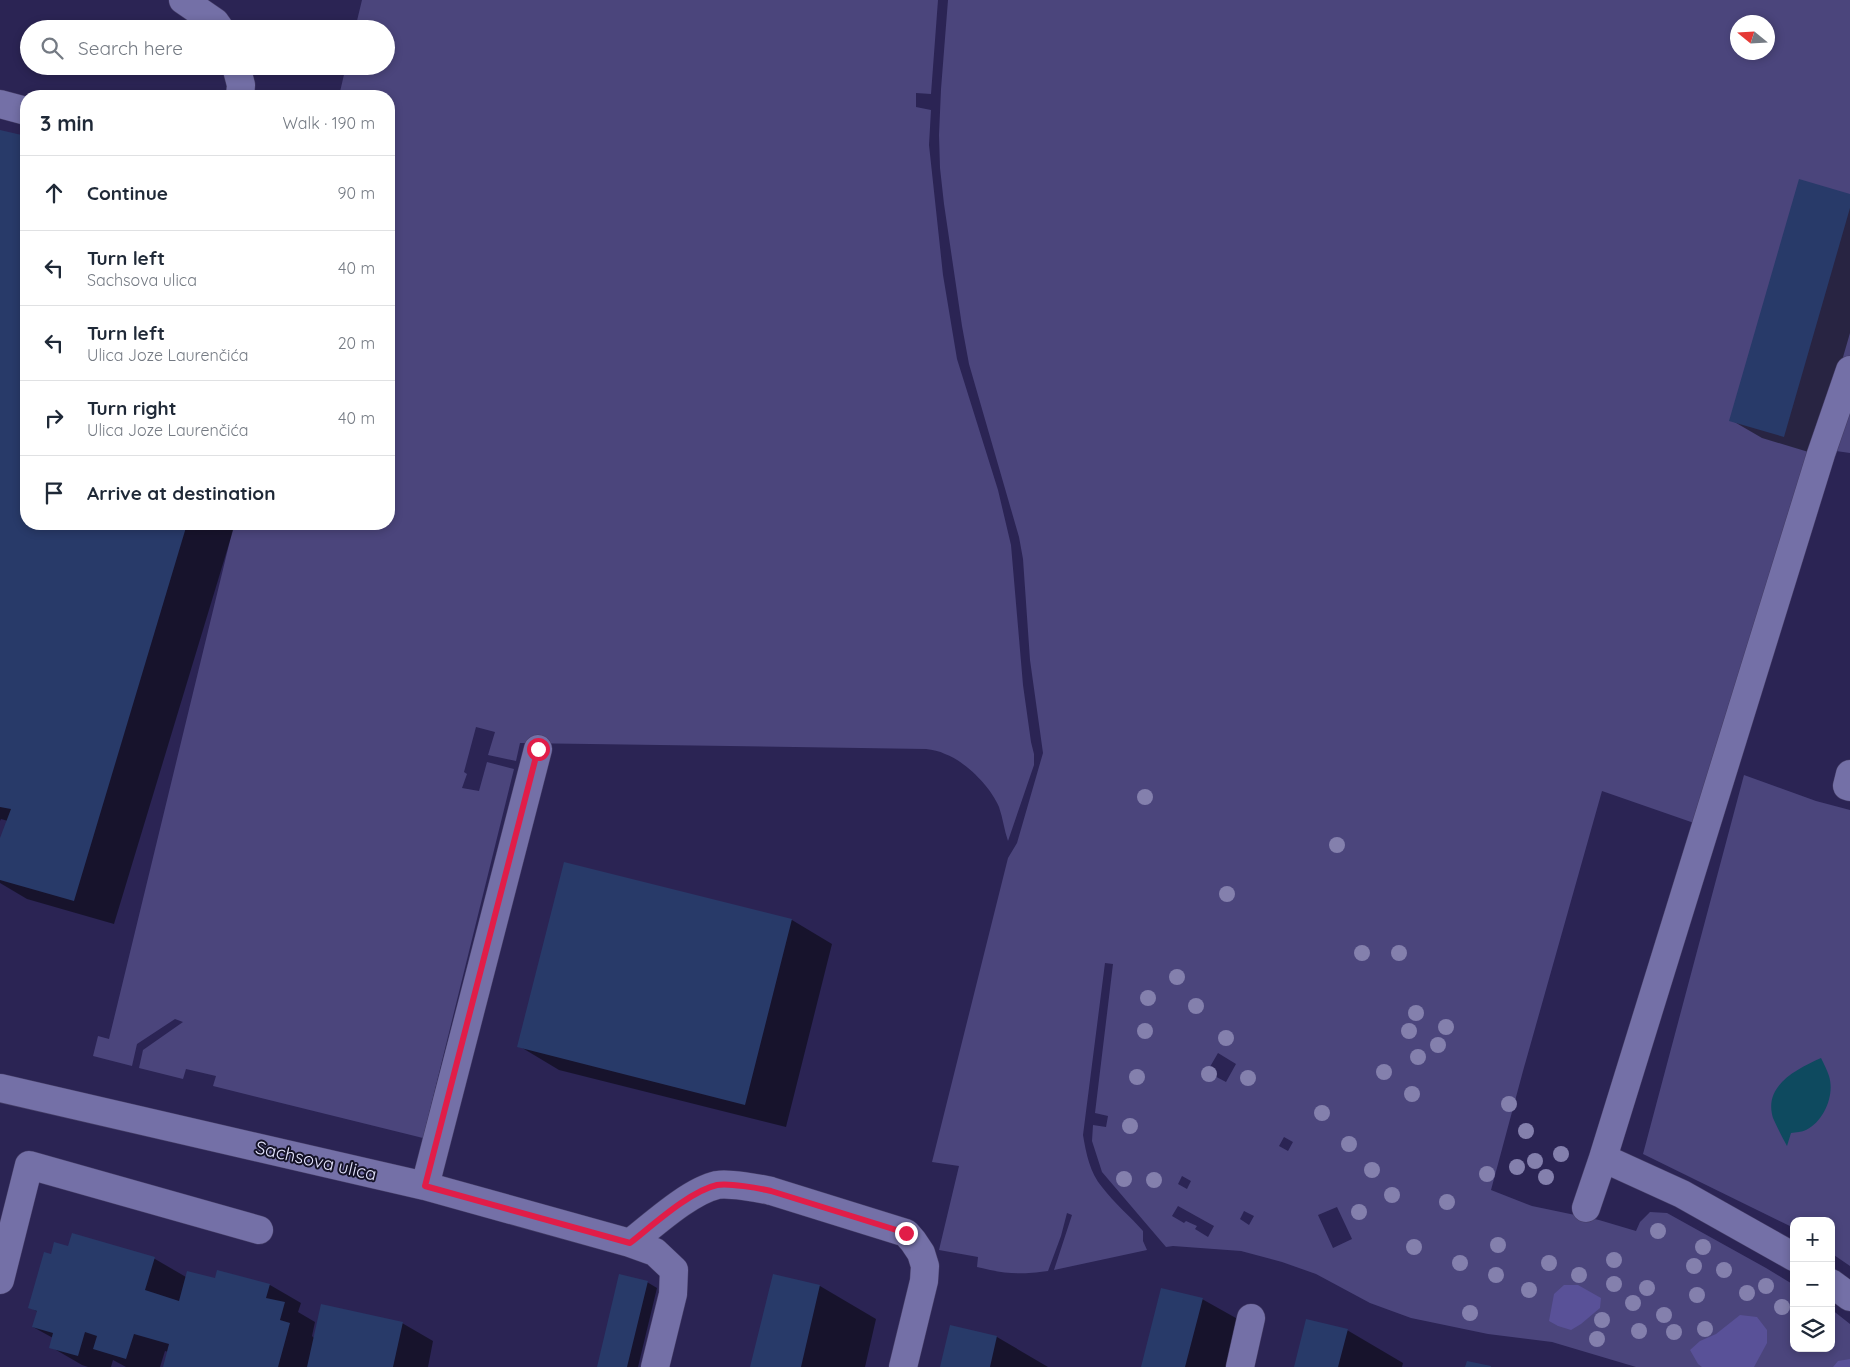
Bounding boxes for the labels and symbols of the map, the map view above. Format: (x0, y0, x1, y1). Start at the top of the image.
north arrow (1730, 15, 1775, 60)
route start (527, 738, 550, 761)
street label: Sachsova ulica (253, 1135, 379, 1186)
route end (895, 1222, 918, 1245)

